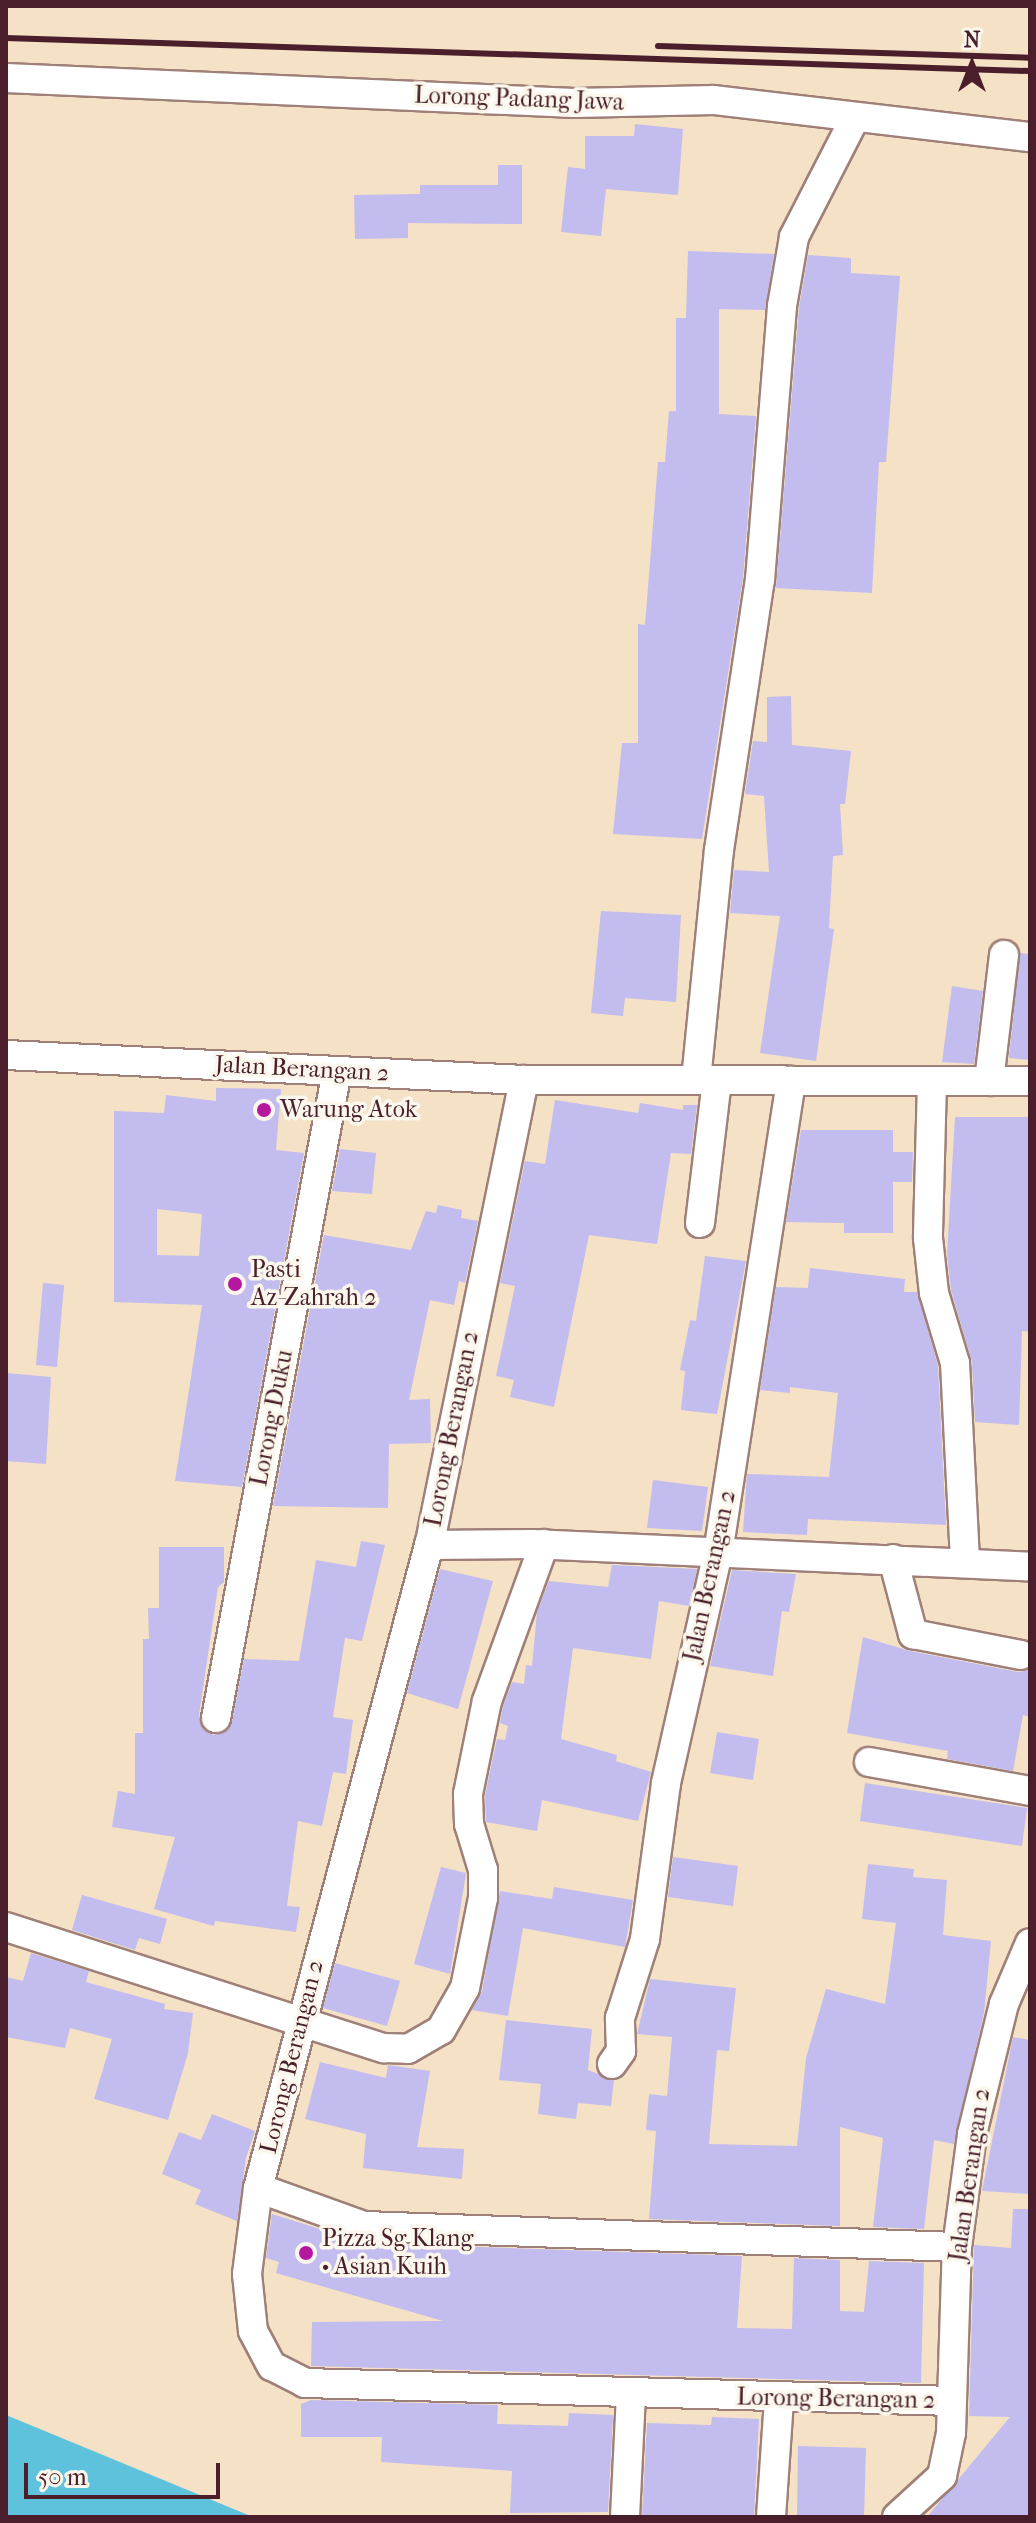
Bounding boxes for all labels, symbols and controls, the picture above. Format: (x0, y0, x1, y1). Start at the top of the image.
north arrow (932, 24, 1012, 104)
text: N (964, 27, 980, 53)
street label: Lorong Padang Jawa (414, 81, 624, 117)
street label: Jalan Berangan 2 (214, 1050, 390, 1088)
place label: Warung Atok (280, 1096, 417, 1124)
marker: Warung Atok (255, 1101, 273, 1119)
place label: Pasti Az-Zahrah 2 (251, 1256, 376, 1312)
marker: Pasti Az-Zahrah 2 (226, 1275, 244, 1293)
street label: Lorong Berangan 2 (419, 1329, 485, 1529)
street label: Lorong Duku (245, 1347, 299, 1489)
street label: Jalan Berangan 2 (678, 1488, 742, 1664)
street label: Lorong Berangan 2 (254, 1957, 330, 2157)
street label: Jalan Berangan 2 (944, 2087, 996, 2263)
place label: Pizza Sg Klang • Asian Kuih (322, 2225, 473, 2281)
marker: Pizza Sg Klang • Asian Kuih (297, 2244, 315, 2262)
street label: Lorong Berangan 2 (736, 2383, 936, 2415)
scale bar (28, 2447, 224, 2497)
text: 50 m (38, 2463, 87, 2491)

